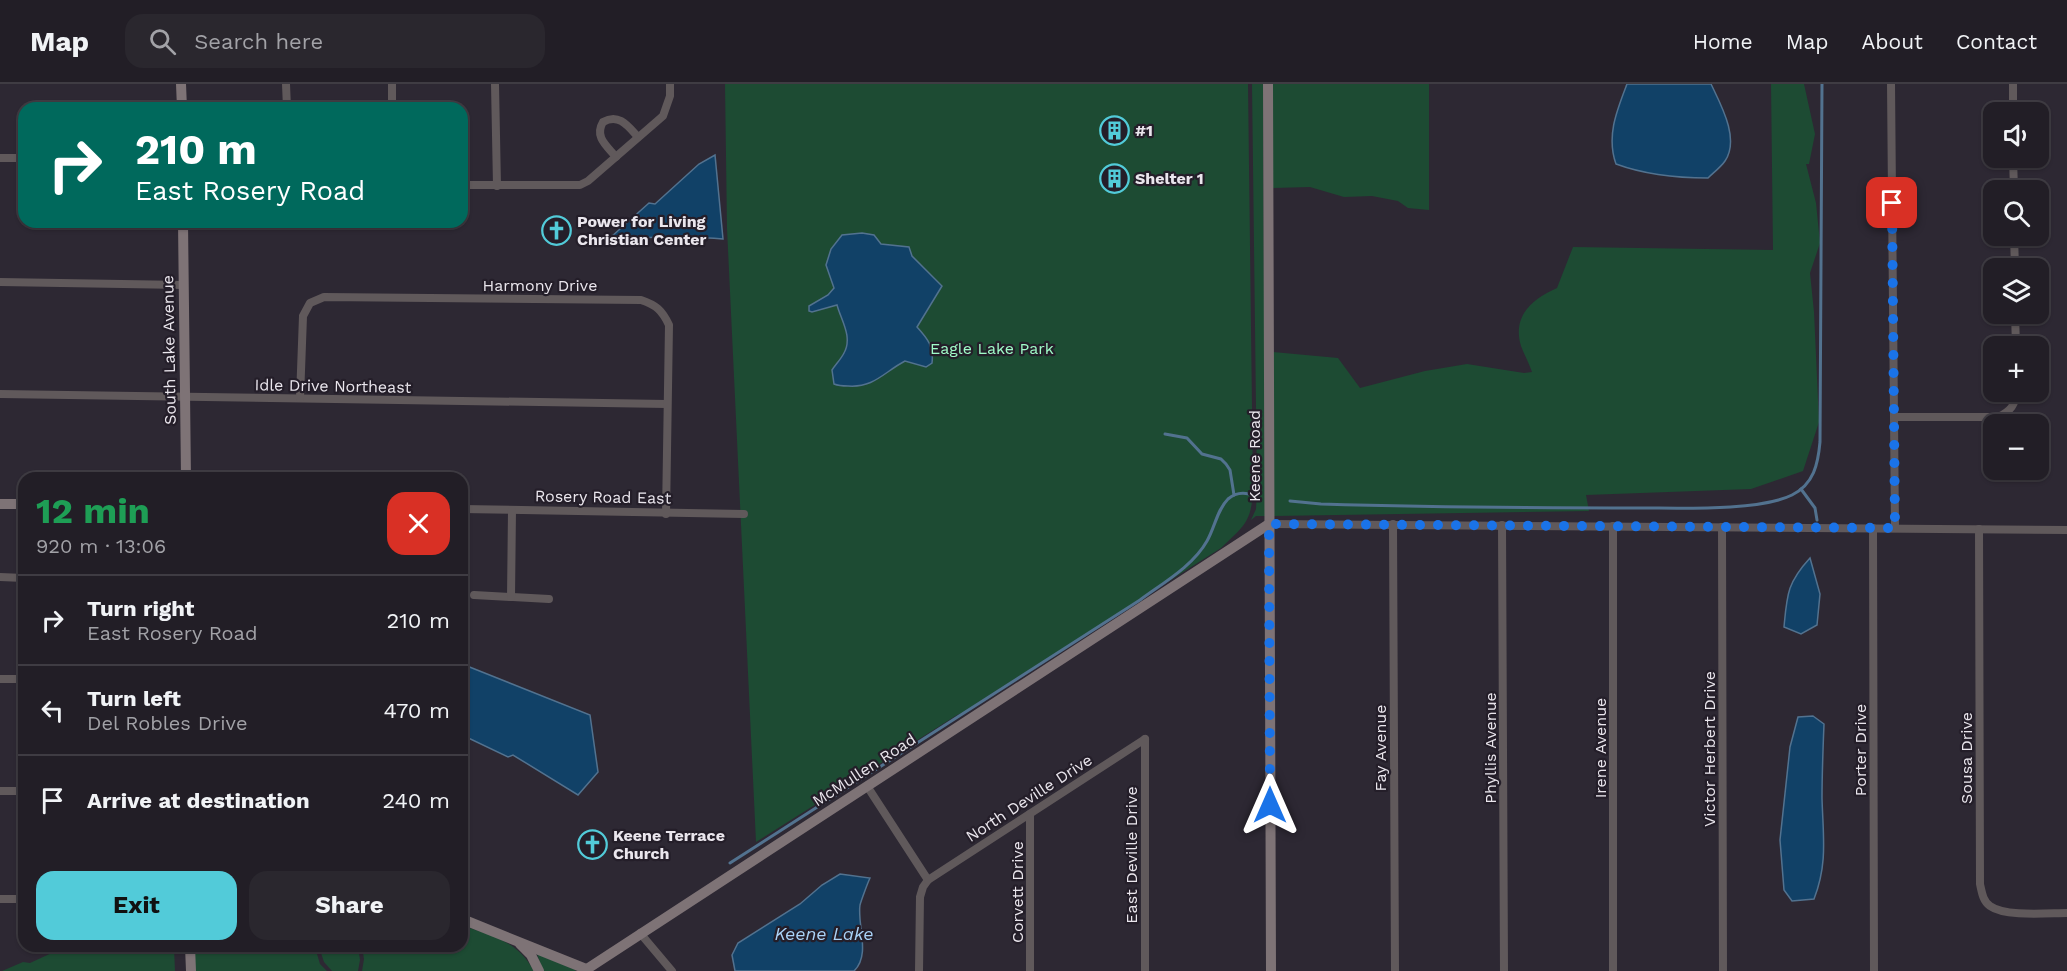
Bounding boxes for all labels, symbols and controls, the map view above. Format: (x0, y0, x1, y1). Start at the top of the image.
search box (125, 14, 545, 68)
text: Map (30, 25, 89, 58)
icon: search (146, 25, 179, 58)
text: Search here (194, 29, 323, 54)
text: Home (1693, 29, 1753, 54)
text: Map (1786, 29, 1829, 54)
text: About (1862, 29, 1923, 54)
text: Contact (1956, 29, 2037, 54)
map controls (1983, 102, 2049, 480)
button: sound (1983, 102, 2049, 168)
building icon: #1 (1098, 114, 1130, 146)
place label: #1 (1135, 121, 1153, 140)
text: 210 m (135, 125, 257, 174)
icon: right (36, 126, 114, 204)
building icon: Shelter 1 (1098, 162, 1130, 194)
place label: Shelter 1 (1135, 169, 1204, 188)
text: East Rosery Road (135, 175, 365, 207)
pin (1866, 177, 1917, 228)
button: search (1983, 180, 2049, 246)
icon: arrive (1875, 186, 1908, 219)
place label: Power for Living Christian Center (577, 212, 707, 249)
church icon: Power for Living Christian Center (540, 214, 572, 246)
button: layers (1983, 258, 2049, 324)
street label: South Lake Avenue (158, 275, 180, 425)
street label: Harmony Drive (483, 276, 597, 295)
button: + (1983, 336, 2049, 402)
park label: Eagle Lake Park (930, 339, 1054, 358)
street label: Idle Drive Northeast (254, 375, 412, 397)
street label: Keene Road (1245, 410, 1264, 502)
button: − (1983, 414, 2049, 480)
street label: Rosery Road East (535, 486, 672, 508)
text: 12 min (36, 490, 150, 532)
button: close (387, 492, 450, 555)
text: 920 m · 13:06 (36, 534, 166, 558)
text: Turn right (87, 596, 194, 621)
icon: right (36, 604, 69, 637)
text: 210 m (386, 608, 450, 633)
text: East Rosery Road (87, 621, 257, 645)
street label: Victor Herbert Drive (1700, 671, 1719, 827)
text: Turn left (87, 686, 181, 711)
street label: Phyllis Avenue (1481, 692, 1500, 804)
icon: left (36, 694, 69, 727)
text: 470 m (384, 698, 450, 723)
street label: Irene Avenue (1591, 698, 1610, 798)
street label: Porter Drive (1851, 704, 1870, 796)
street label: Fay Avenue (1371, 705, 1390, 791)
text: Del Robles Drive (87, 711, 247, 735)
street label: Sousa Drive (1957, 712, 1976, 804)
street label: McMullen Road (809, 730, 919, 810)
street label: North Deville Drive (962, 750, 1096, 846)
position arrow (1238, 773, 1302, 837)
icon: arrive (36, 784, 69, 817)
street label: East Deville Drive (1122, 786, 1141, 924)
text: Arrive at destination (87, 788, 310, 813)
text: 240 m (382, 788, 450, 813)
place label: Keene Terrace Church (613, 826, 725, 863)
church icon: Keene Terrace Church (576, 828, 608, 860)
street label: Corvett Drive (1008, 841, 1027, 943)
button: Exit (36, 871, 237, 940)
button: Share (249, 871, 450, 940)
water label: Keene Lake (774, 923, 874, 944)

